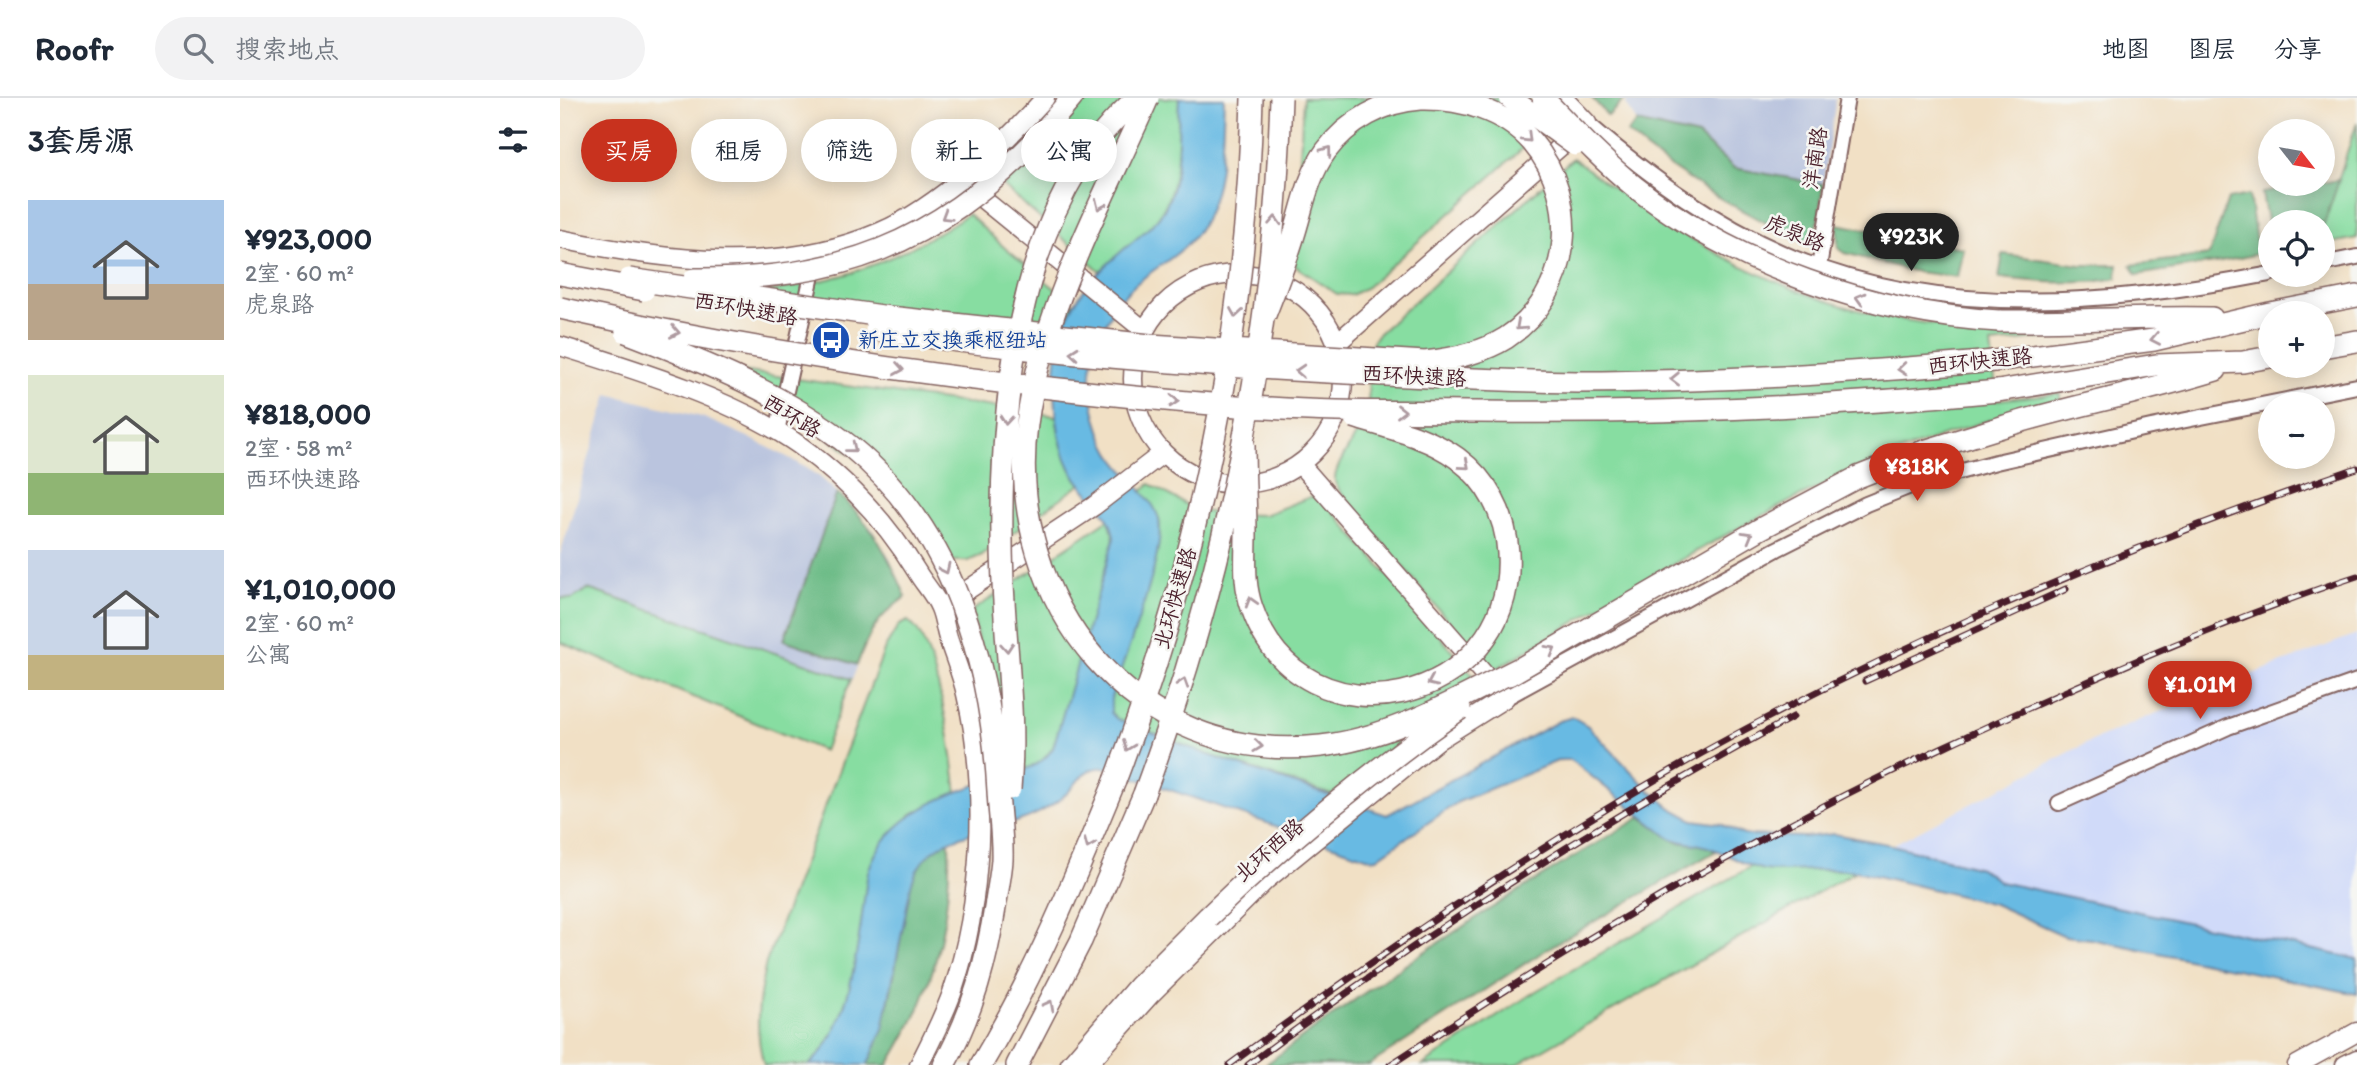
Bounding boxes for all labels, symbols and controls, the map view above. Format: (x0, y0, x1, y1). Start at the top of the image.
search box (155, 17, 645, 80)
text: Roofr (35, 29, 113, 68)
icon: search (179, 29, 217, 67)
text: 搜索地点 (235, 33, 339, 65)
text: 地图 (2102, 34, 2150, 63)
text: 图层 (2188, 34, 2236, 63)
text: 分享 (2274, 34, 2322, 63)
chip: 买房 (581, 119, 677, 182)
chip: 租房 (691, 119, 787, 182)
chip: 筛选 (801, 119, 897, 182)
chip: 新上 (911, 119, 1007, 182)
chip: 公寓 (1021, 119, 1117, 182)
north arrow (2258, 119, 2334, 196)
map controls (2258, 119, 2335, 469)
icon: filters (494, 121, 532, 159)
text: 3套房源 (28, 122, 134, 159)
street label: 洋南路 (1797, 125, 1832, 191)
one-way arrow (1518, 130, 1531, 143)
one-way arrow (1319, 147, 1331, 159)
one-way arrow (1094, 198, 1108, 210)
one-way arrow (940, 207, 953, 220)
street label: 虎泉路 (1761, 209, 1829, 256)
button: locate (2258, 210, 2335, 287)
pin: ¥923K (1862, 214, 1960, 273)
one-way arrow (1267, 215, 1282, 226)
text: ¥923,000 (245, 220, 372, 257)
text: ¥923K (1879, 222, 1943, 250)
icon: home (84, 228, 168, 312)
text: 2室 · 60 m² (245, 259, 354, 287)
street label: 西环快速路 (692, 287, 800, 330)
text: 虎泉路 (245, 290, 314, 318)
one-way arrow (1854, 291, 1866, 306)
button: + (2258, 301, 2335, 378)
one-way arrow (1229, 307, 1244, 318)
one-way arrow (1516, 318, 1529, 330)
bus stop icon: 新庄立交换乘枢纽站 (810, 319, 852, 361)
one-way arrow (669, 323, 681, 338)
place label: 新庄立交换乘枢纽站 (858, 327, 1047, 352)
one-way arrow (2149, 331, 2161, 346)
street label: 西环快速路 (1926, 343, 2033, 378)
one-way arrow (1068, 346, 1079, 361)
street label: 西环快速路 (1361, 360, 1467, 391)
one-way arrow (893, 361, 905, 376)
one-way arrow (1896, 361, 1907, 376)
one-way arrow (1295, 363, 1306, 378)
one-way arrow (1669, 372, 1680, 387)
street label: 西环路 (759, 389, 826, 443)
button: − (2258, 392, 2335, 469)
one-way arrow (1169, 393, 1180, 408)
text: ¥818,000 (245, 395, 371, 432)
icon: home (84, 403, 168, 487)
one-way arrow (1396, 403, 1407, 419)
one-way arrow (998, 414, 1013, 426)
text: 2室 · 58 m² (245, 434, 352, 462)
one-way arrow (843, 440, 856, 452)
pin: ¥818K (1868, 444, 1966, 503)
text: ¥818K (1885, 452, 1949, 480)
one-way arrow (1457, 457, 1470, 469)
text: 西环快速路 (245, 465, 360, 493)
one-way arrow (1740, 531, 1753, 544)
street label: 北环快速路 (1148, 544, 1201, 652)
one-way arrow (937, 562, 951, 574)
text: ¥1,010,000 (245, 570, 396, 607)
icon: home (84, 578, 168, 662)
one-way arrow (1244, 596, 1259, 608)
text: 2室 · 60 m² (245, 609, 354, 637)
text: 公寓 (245, 640, 291, 668)
one-way arrow (999, 642, 1014, 653)
one-way arrow (1543, 645, 1556, 658)
pin: ¥1.01M (2143, 662, 2257, 721)
text: ¥1.01M (2164, 670, 2236, 698)
one-way arrow (1427, 674, 1440, 688)
one-way arrow (1175, 678, 1189, 690)
one-way arrow (1252, 738, 1264, 753)
one-way arrow (1122, 740, 1136, 752)
street label: 北环西路 (1229, 813, 1309, 887)
one-way arrow (1084, 837, 1098, 849)
one-way arrow (1041, 1000, 1055, 1012)

